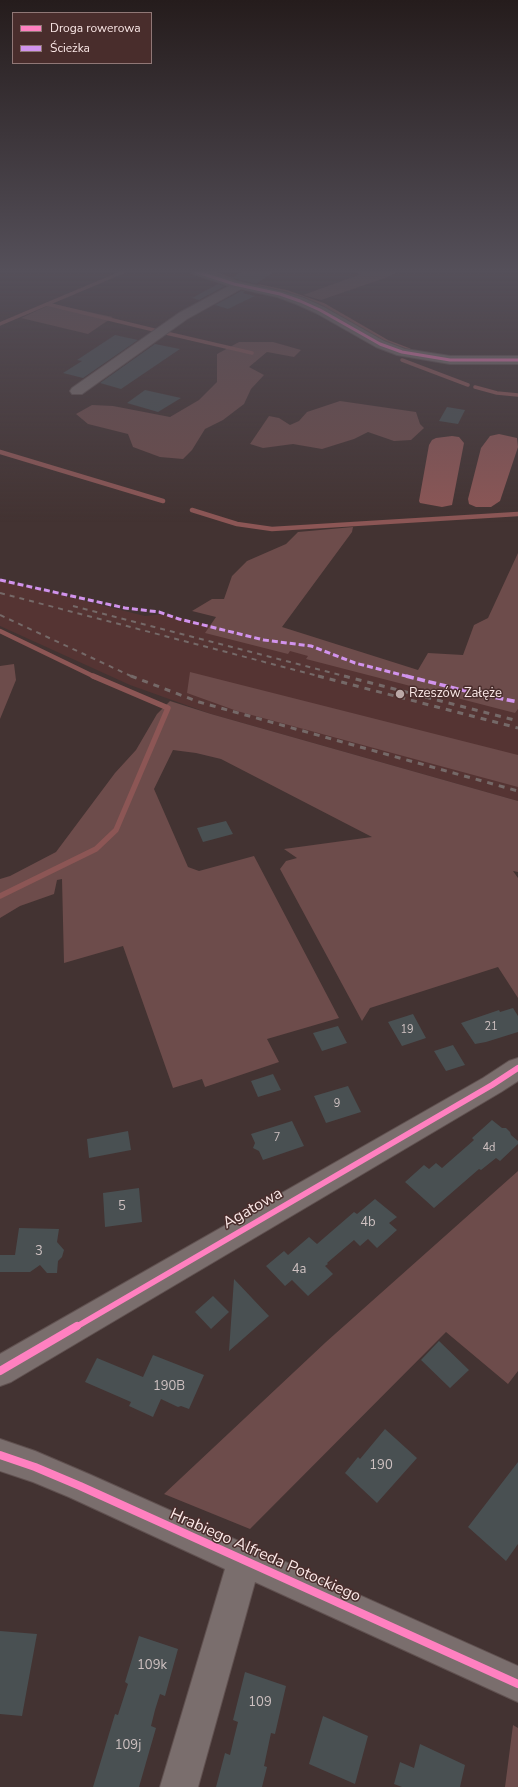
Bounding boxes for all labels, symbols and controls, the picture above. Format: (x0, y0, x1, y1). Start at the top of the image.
legend (12, 12, 152, 64)
text: Droga rowerowa (50, 20, 141, 36)
text: Ścieżka (50, 40, 90, 56)
place label: Rzeszów Załęże (409, 686, 502, 702)
marker: Rzeszów Załęże (394, 688, 406, 700)
house number: 21 (484, 1020, 498, 1034)
house number: 19 (400, 1023, 414, 1037)
house number: 9 (334, 1097, 340, 1111)
house number: 7 (274, 1131, 280, 1145)
house number: 4d (482, 1141, 496, 1155)
street label: Agatowa (220, 1184, 286, 1234)
house number: 5 (118, 1199, 126, 1215)
house number: 4b (360, 1215, 376, 1231)
house number: 3 (35, 1244, 43, 1260)
house number: 4a (292, 1262, 306, 1278)
house number: 190B (153, 1379, 185, 1395)
house number: 190 (369, 1458, 393, 1474)
street label: Hrabiego Alfreda Potockiego (167, 1505, 363, 1607)
house number: 109k (137, 1658, 167, 1674)
house number: 109 (248, 1695, 272, 1711)
house number: 109j (115, 1738, 141, 1754)

